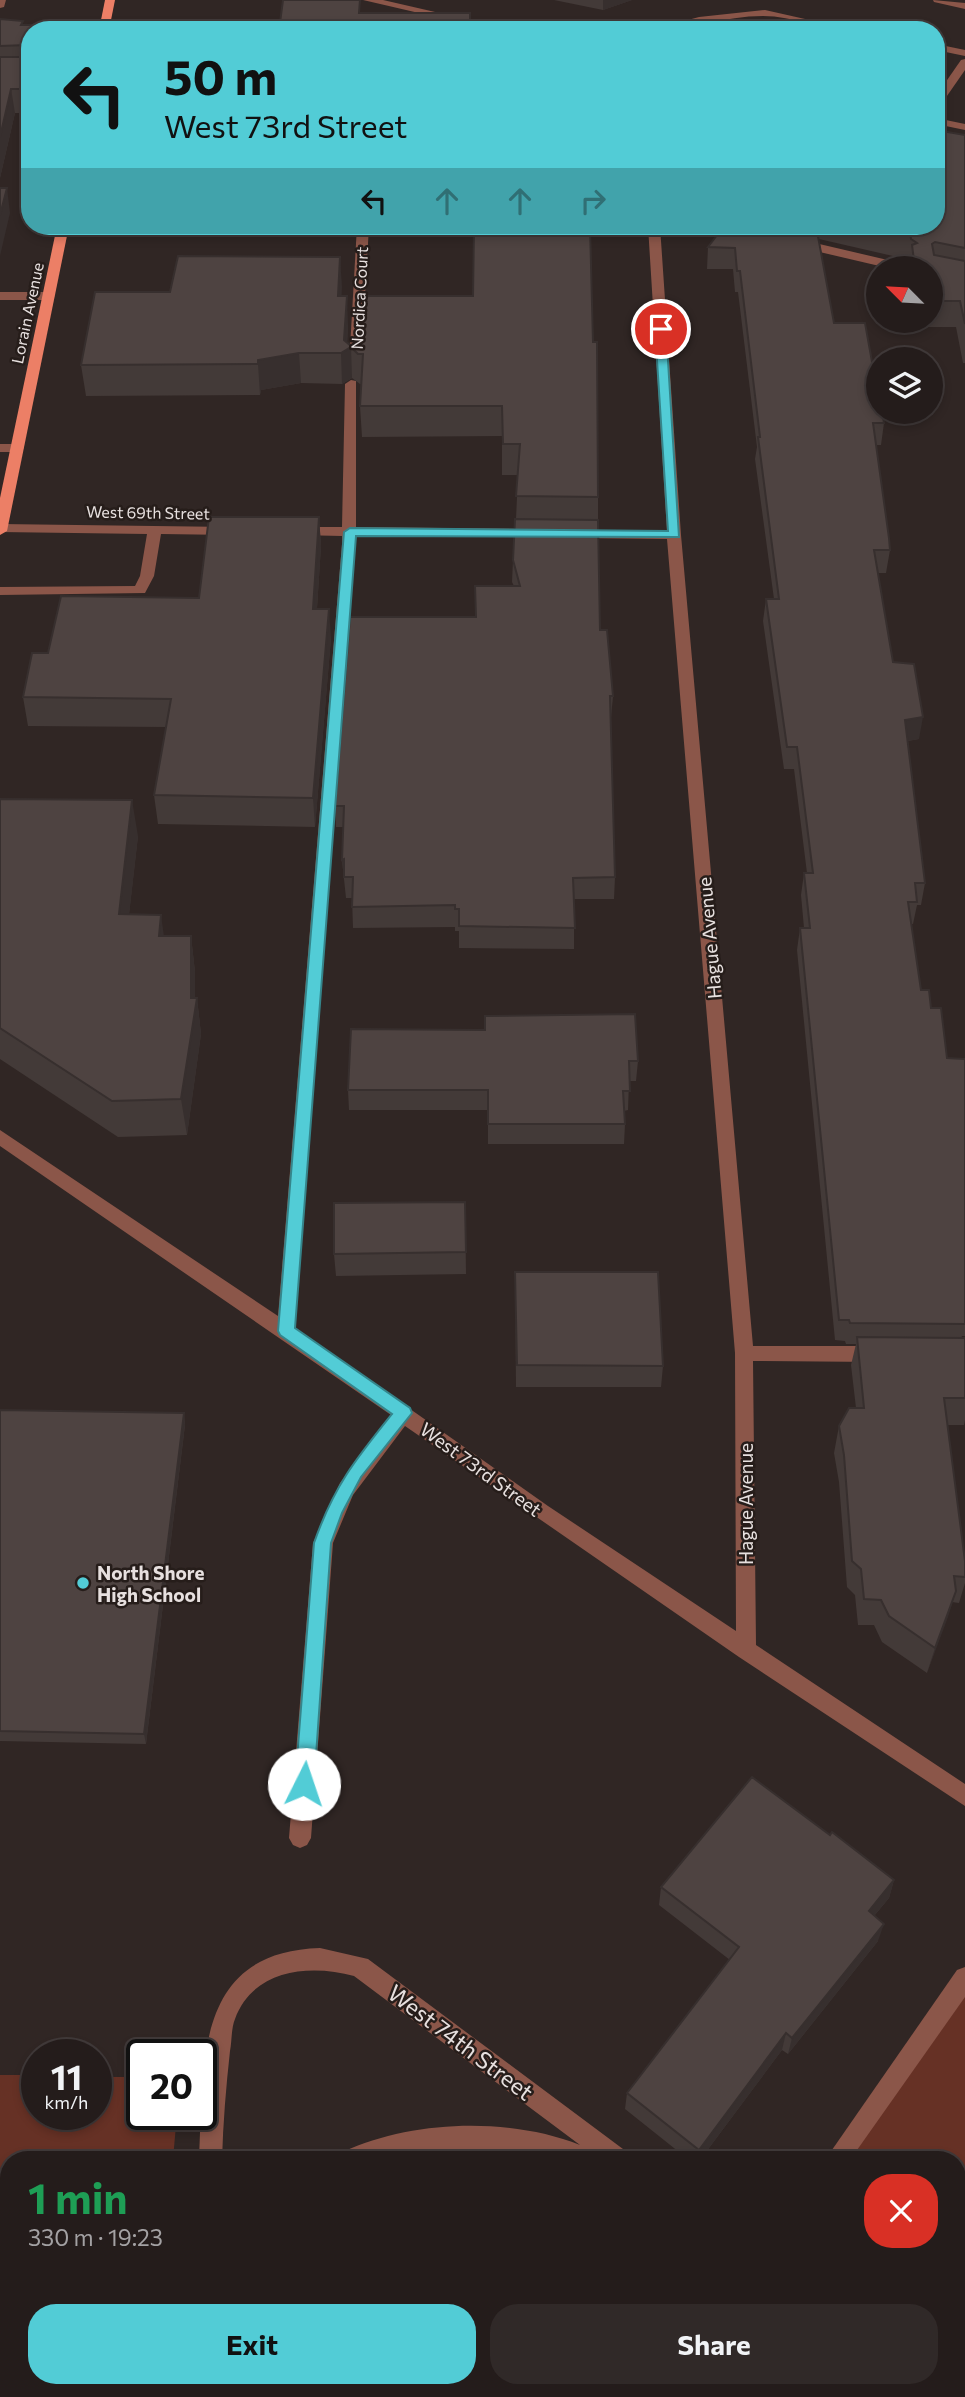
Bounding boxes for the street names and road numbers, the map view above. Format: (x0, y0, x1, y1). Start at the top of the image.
street label: Nordica Court (347, 246, 371, 350)
street label: Lorain Avenue (7, 261, 47, 365)
street label: West 69th Street (86, 501, 210, 523)
street label: Hague Avenue (692, 876, 726, 1000)
street label: West 73rd Street (416, 1417, 546, 1521)
street label: Hague Avenue (734, 1443, 757, 1565)
street label: West 74th Street (383, 1978, 539, 2106)

